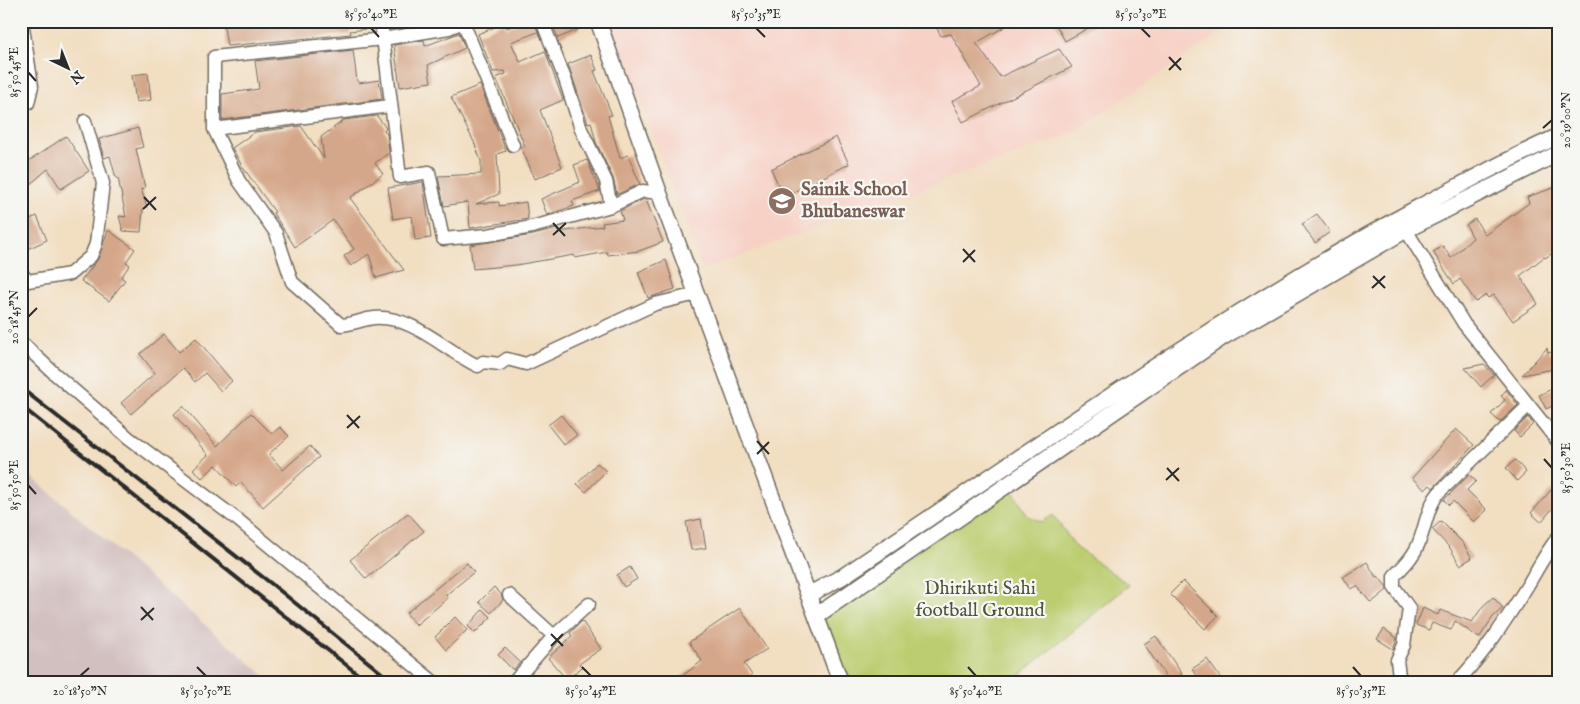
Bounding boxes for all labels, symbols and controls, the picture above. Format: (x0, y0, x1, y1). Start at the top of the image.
text: 85°50'40"E (345, 7, 397, 22)
text: 85°50'35"E (731, 7, 781, 22)
text: 85°50'30"E (1115, 7, 1167, 22)
north arrow (42, 42, 92, 92)
text: 85°50'45"E (7, 47, 22, 97)
text: N (66, 65, 87, 87)
text: 20°19'00"N (1559, 91, 1574, 148)
place label: Sainik School Bhubaneswar (801, 178, 908, 224)
school or university icon: Sainik School Bhubaneswar (767, 186, 797, 216)
text: 20°18'45"N (7, 289, 22, 344)
text: 85°50'30"E (1559, 442, 1574, 494)
text: 85°50'50"E (7, 460, 22, 510)
park label: Dhirikuti Sahi football Ground (915, 577, 1045, 623)
text: 20°18'50"N (53, 684, 108, 699)
text: 85°50'50"E (181, 684, 231, 699)
text: 85°50'45"E (566, 684, 616, 699)
text: 85°50'40"E (950, 684, 1002, 699)
text: 85°50'35"E (1336, 684, 1386, 699)

